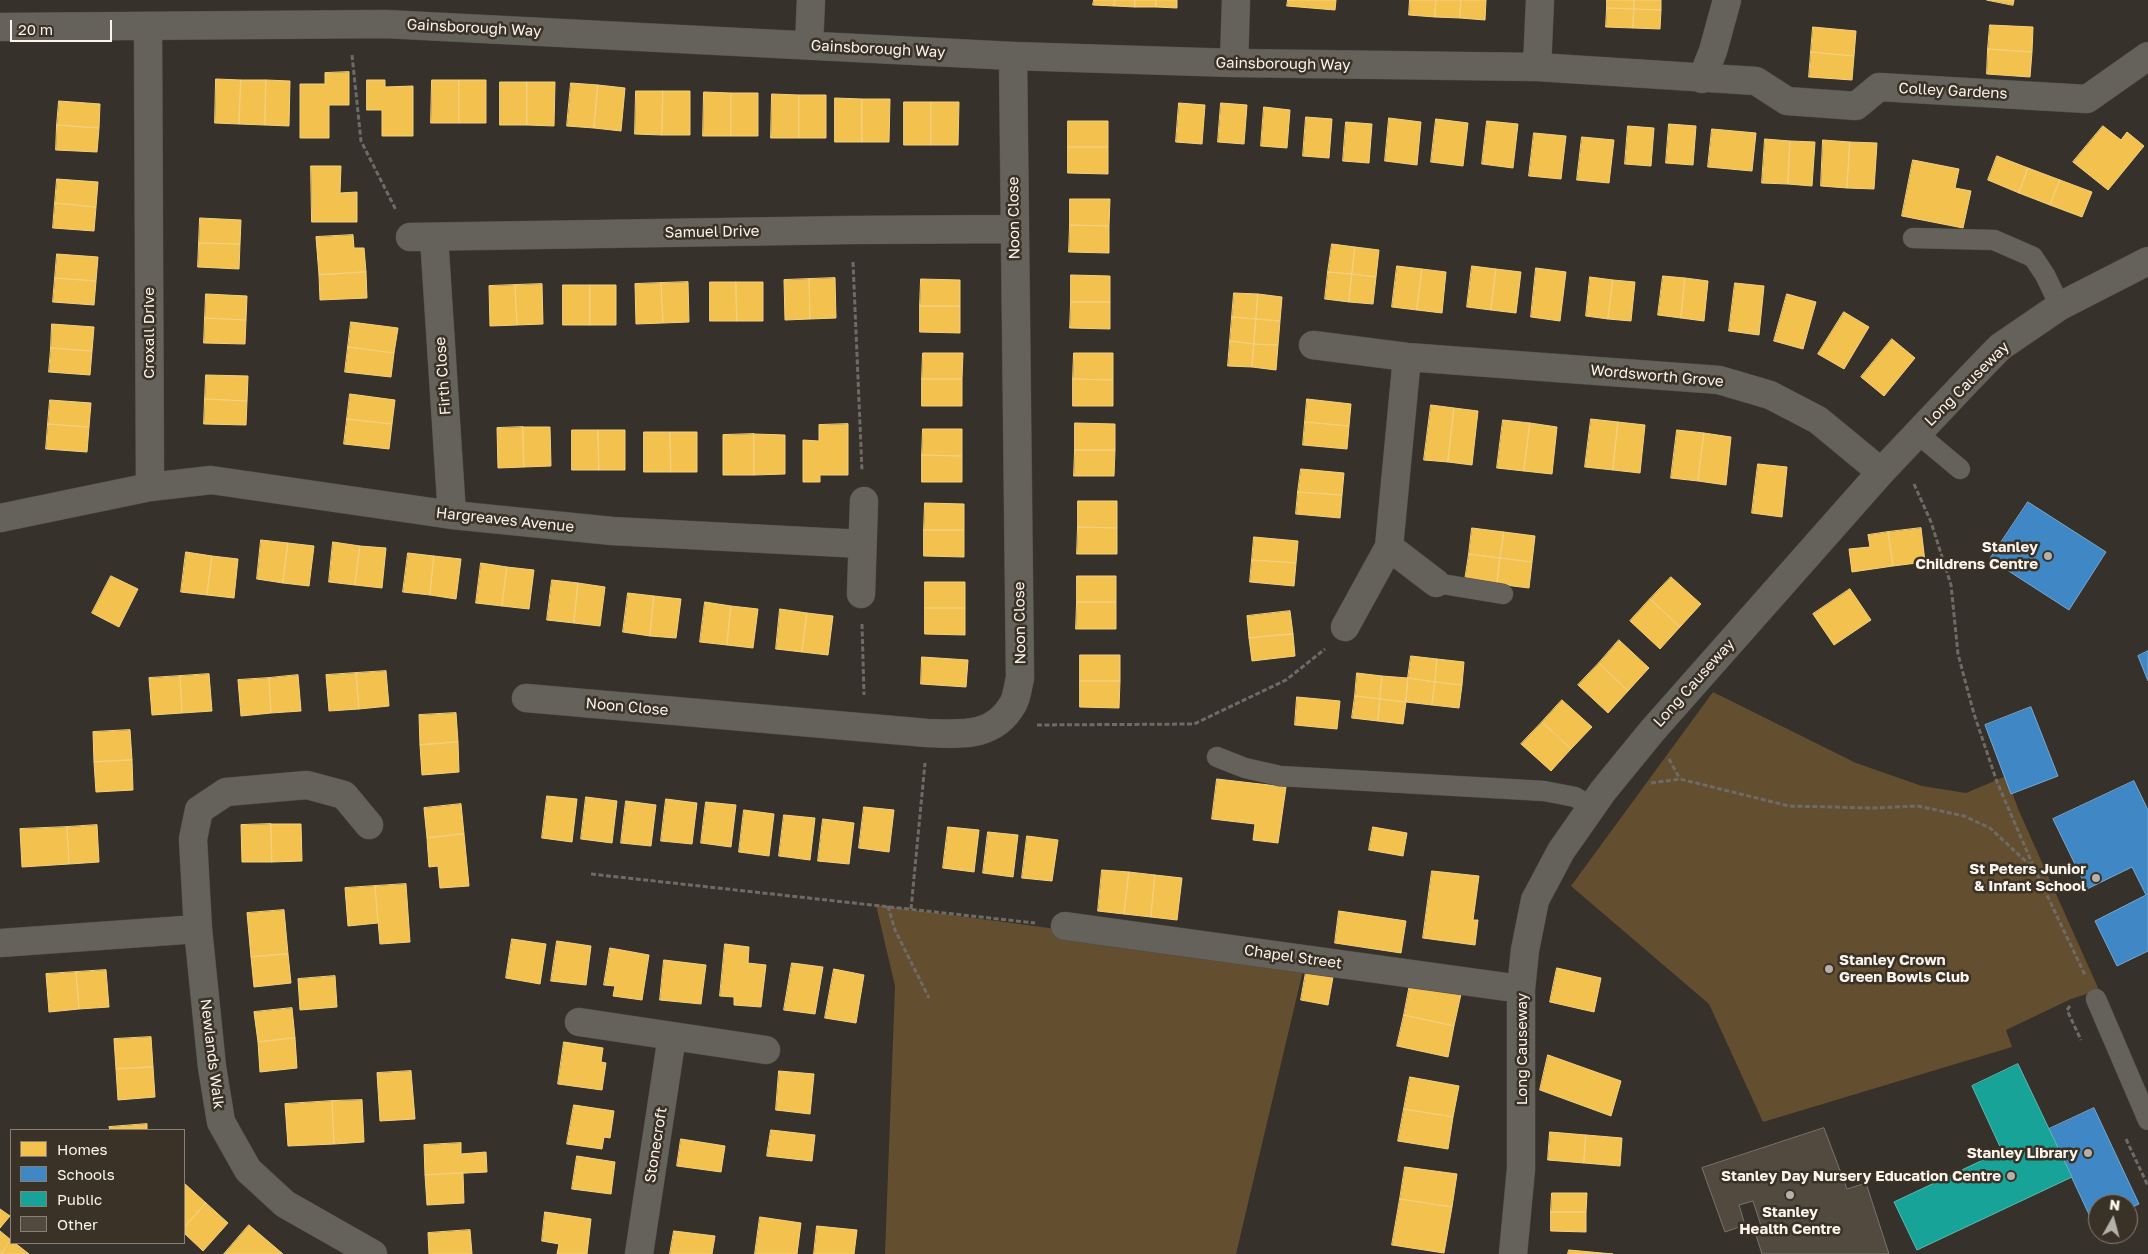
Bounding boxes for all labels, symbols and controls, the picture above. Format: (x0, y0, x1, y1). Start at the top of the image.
scale bar (12, 10, 115, 42)
street label: Gainsborough Way (406, 15, 542, 41)
text: 20 m (18, 20, 53, 38)
street label: Gainsborough Way (810, 36, 946, 62)
street label: Gainsborough Way (1215, 54, 1351, 74)
street label: Colley Gardens (1898, 79, 2008, 103)
street label: Noon Close (1004, 176, 1024, 260)
street label: Samuel Drive (664, 222, 760, 242)
street label: Croxall Drive (140, 287, 158, 379)
street label: Firth Close (431, 336, 455, 416)
street label: Long Causeway (1921, 338, 2013, 430)
street label: Wordsworth Grove (1590, 361, 1724, 391)
street label: Hargreaves Avenue (435, 504, 575, 536)
place label: Stanley Childrens Centre (1915, 538, 2038, 573)
marker: Stanley Childrens Centre (2042, 550, 2054, 562)
street label: Noon Close (1010, 581, 1030, 665)
street label: Long Causeway (1650, 635, 1738, 731)
street label: Noon Close (585, 694, 669, 720)
place label: St Peters Junior & Infant School (1969, 860, 2086, 895)
marker: St Peters Junior & Infant School (2090, 872, 2102, 884)
street label: Chapel Street (1243, 941, 1343, 973)
place label: Stanley Crown Green Bowls Club (1839, 951, 1969, 986)
marker: Stanley Crown Green Bowls Club (1823, 963, 1835, 975)
street label: Long Causeway (1513, 993, 1531, 1105)
street label: Newlands Walk (196, 998, 228, 1110)
street label: Stonecroft (641, 1106, 671, 1184)
legend (10, 1129, 185, 1244)
text: Homes (57, 1140, 107, 1158)
place label: Stanley Library (1967, 1144, 2078, 1162)
marker: Stanley Library (2082, 1147, 2094, 1159)
text: Schools (57, 1165, 115, 1183)
place label: Stanley Day Nursery Education Centre (1721, 1167, 2001, 1185)
marker: Stanley Day Nursery Education Centre (2005, 1170, 2017, 1182)
marker: Stanley Health Centre (1784, 1189, 1796, 1201)
text: Public (57, 1190, 102, 1208)
north arrow (2088, 1194, 2138, 1244)
text: N (2108, 1196, 2121, 1214)
place label: Stanley Health Centre (1739, 1203, 1841, 1238)
text: Other (57, 1215, 98, 1233)

